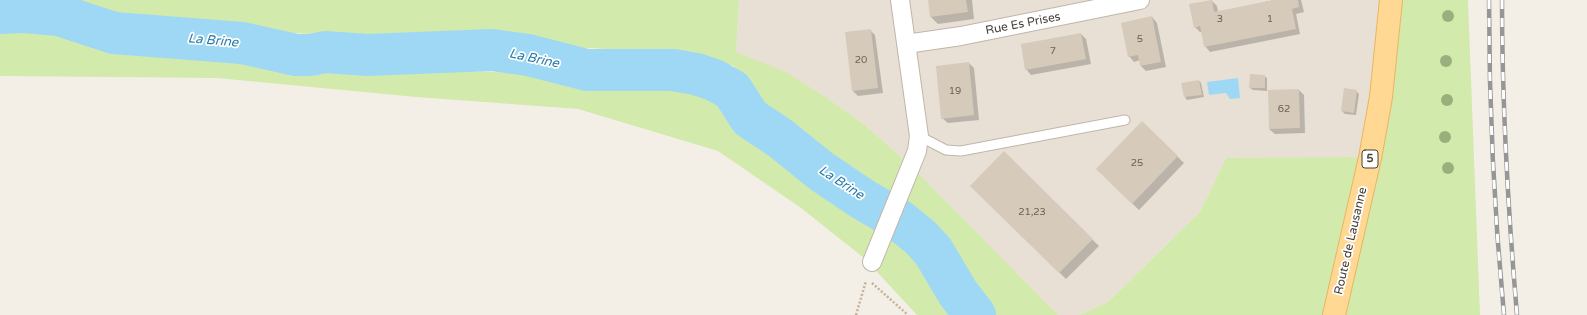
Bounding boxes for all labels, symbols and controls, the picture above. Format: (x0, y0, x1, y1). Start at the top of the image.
street label: Rue Es Prises (984, 10, 1062, 38)
house number: 3 (1217, 13, 1223, 25)
house number: 1 (1267, 13, 1273, 25)
water label: La Brine (187, 31, 239, 51)
house number: 5 (1137, 33, 1143, 45)
house number: 7 (1050, 45, 1056, 57)
water label: La Brine (508, 46, 560, 72)
house number: 20 (855, 54, 867, 66)
house number: 19 (949, 85, 961, 97)
house number: 62 (1278, 103, 1290, 115)
road number: 5 (1362, 150, 1378, 168)
house number: 25 (1131, 157, 1143, 169)
water label: La Brine (816, 163, 866, 203)
street label: Route de Lausanne (1332, 186, 1370, 296)
house number: 21,23 (1018, 206, 1046, 218)

